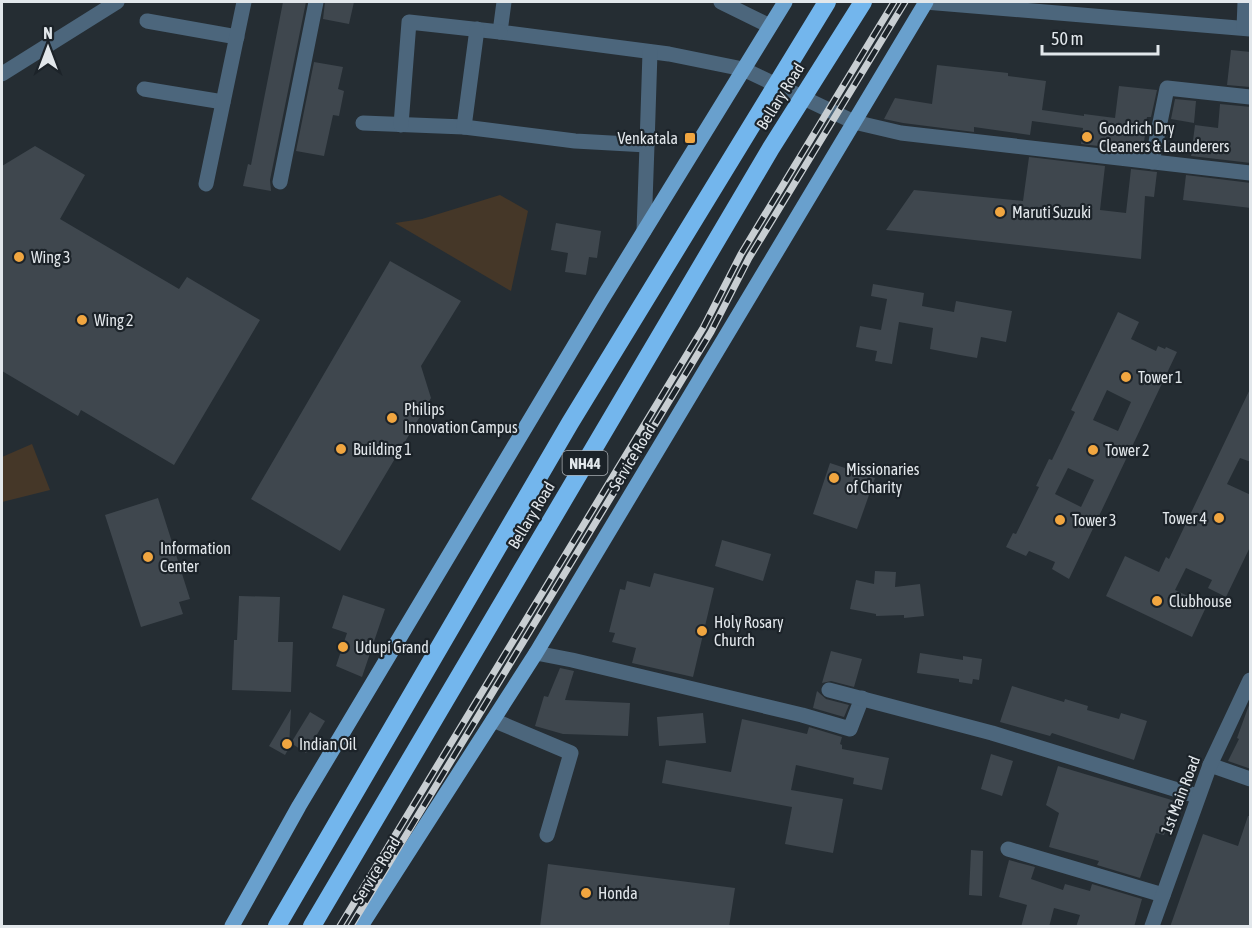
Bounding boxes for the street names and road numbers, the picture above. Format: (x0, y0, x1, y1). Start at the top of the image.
street label: Bellary Road (753, 60, 808, 133)
street label: Service Road (605, 420, 659, 494)
road number: NH44 (562, 451, 608, 475)
street label: Bellary Road (504, 478, 559, 552)
street label: 1st Main Road (1157, 753, 1203, 837)
street label: Service Road (349, 833, 403, 907)

